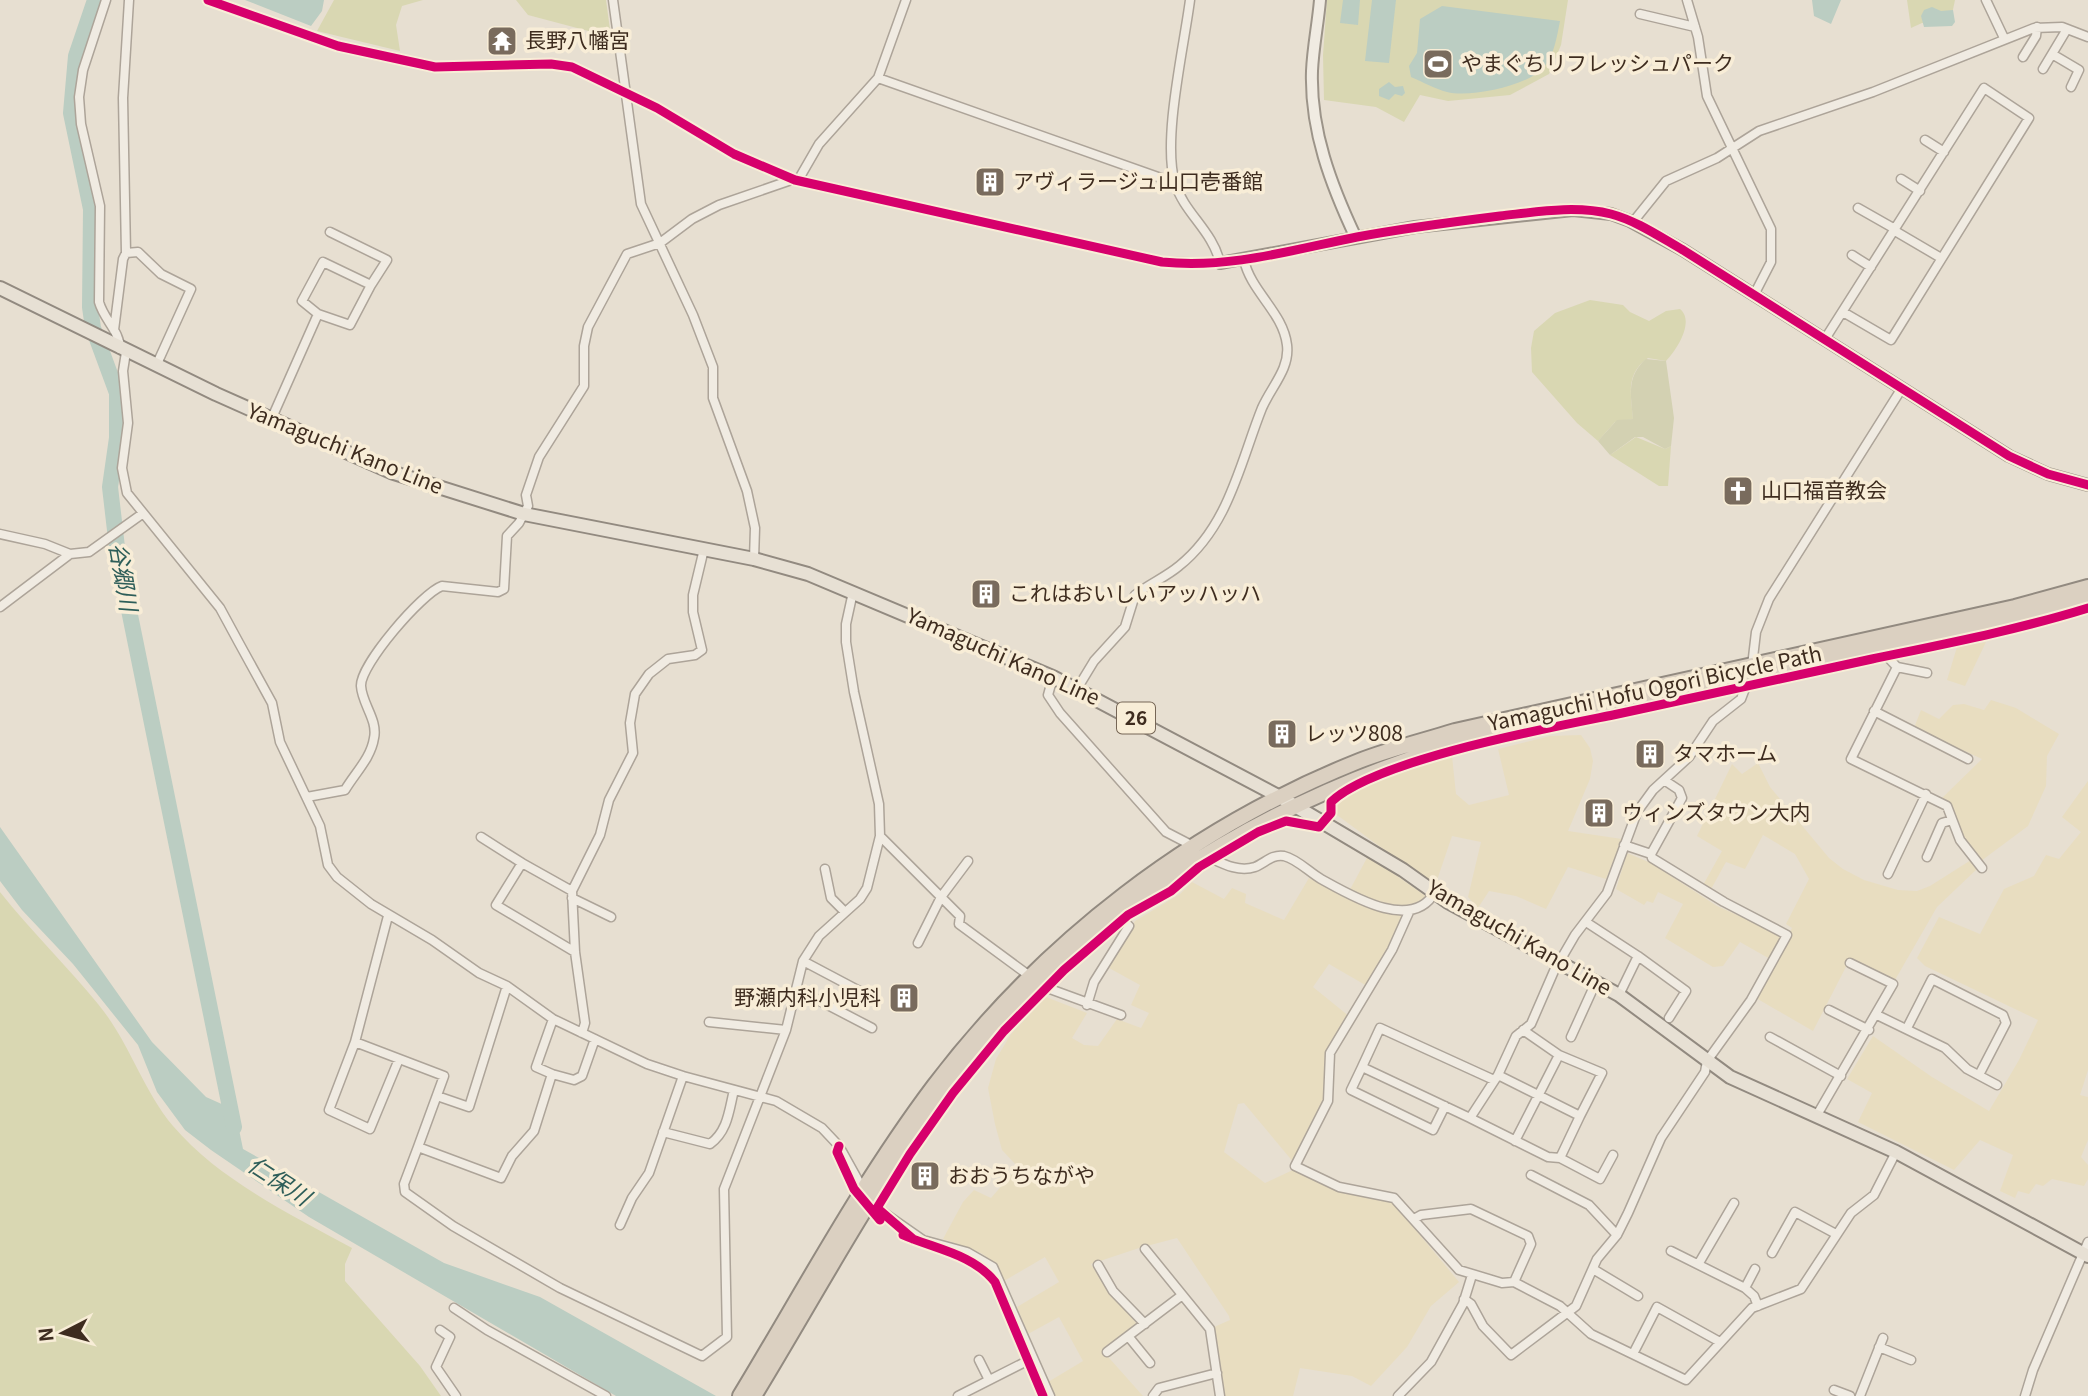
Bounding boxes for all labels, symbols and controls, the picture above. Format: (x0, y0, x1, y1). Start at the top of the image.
temple icon: 長野八幡宮 (485, 24, 519, 58)
place label: 長野八幡宮 (525, 24, 630, 54)
sports icon: やまぐちリフレッシュパーク (1421, 47, 1455, 81)
place label: やまぐちリフレッシュパーク (1461, 47, 1734, 77)
building icon: アヴィラージュ山口壱番館 (973, 165, 1007, 199)
place label: アヴィラージュ山口壱番館 (1013, 165, 1263, 195)
street label: Yamaguchi Kano Line (243, 394, 448, 500)
church icon: 山口福音教会 (1721, 474, 1755, 508)
place label: 山口福音教会 (1761, 474, 1887, 504)
water label: 谷郷川 (102, 540, 148, 617)
building icon: これはおいしいアッハッハ (969, 577, 1003, 611)
place label: これはおいしいアッハッハ (1009, 577, 1261, 607)
street label: Yamaguchi Kano Line (902, 599, 1105, 711)
street label: Yamaguchi Hofu Ogori Bicycle Path (1484, 637, 1824, 737)
road number: 26 (1117, 702, 1155, 734)
building icon: レッツ808 (1265, 717, 1299, 751)
place label: レッツ808 (1305, 717, 1403, 747)
building icon: タマホーム (1633, 737, 1667, 771)
place label: タマホーム (1673, 737, 1777, 767)
building icon: ウィンズタウン大内 (1582, 796, 1616, 830)
place label: ウィンズタウン大内 (1622, 796, 1811, 826)
street label: Yamaguchi Kano Line (1421, 871, 1618, 1001)
place label: 野瀬内科小児科 (734, 981, 881, 1011)
building icon: 野瀬内科小児科 (887, 981, 921, 1015)
water label: 仁保川 (242, 1146, 321, 1214)
building icon: おおうちながや (908, 1159, 942, 1193)
place label: おおうちながや (948, 1159, 1095, 1189)
north arrow (28, 1298, 98, 1368)
text: N (30, 1326, 59, 1343)

